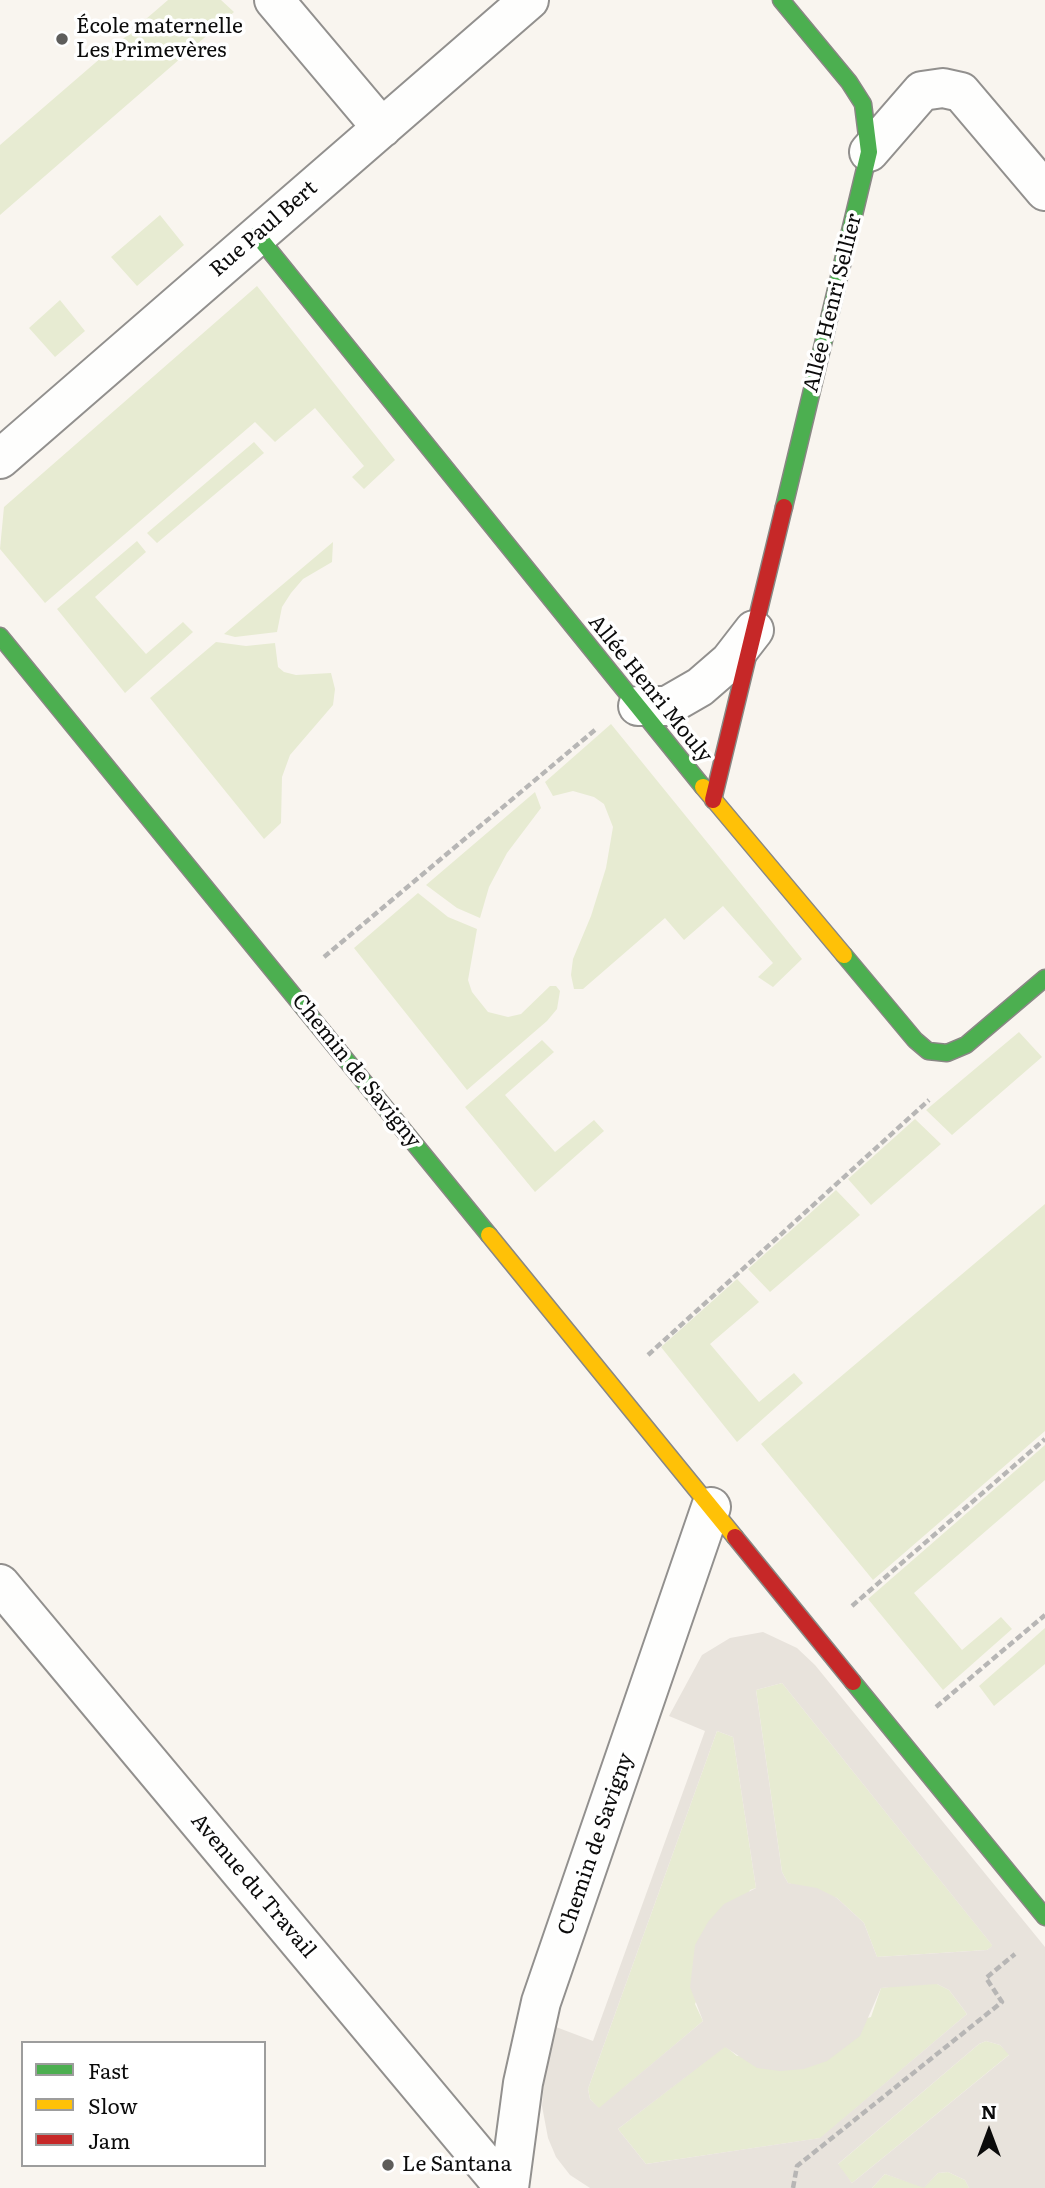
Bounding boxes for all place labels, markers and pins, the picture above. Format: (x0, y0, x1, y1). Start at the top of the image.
place label: École maternelle Les Primevères (76, 14, 243, 64)
marker: École maternelle Les Primevères (54, 31, 70, 47)
place label: Le Santana (402, 2152, 512, 2178)
marker: Le Santana (380, 2157, 396, 2173)

